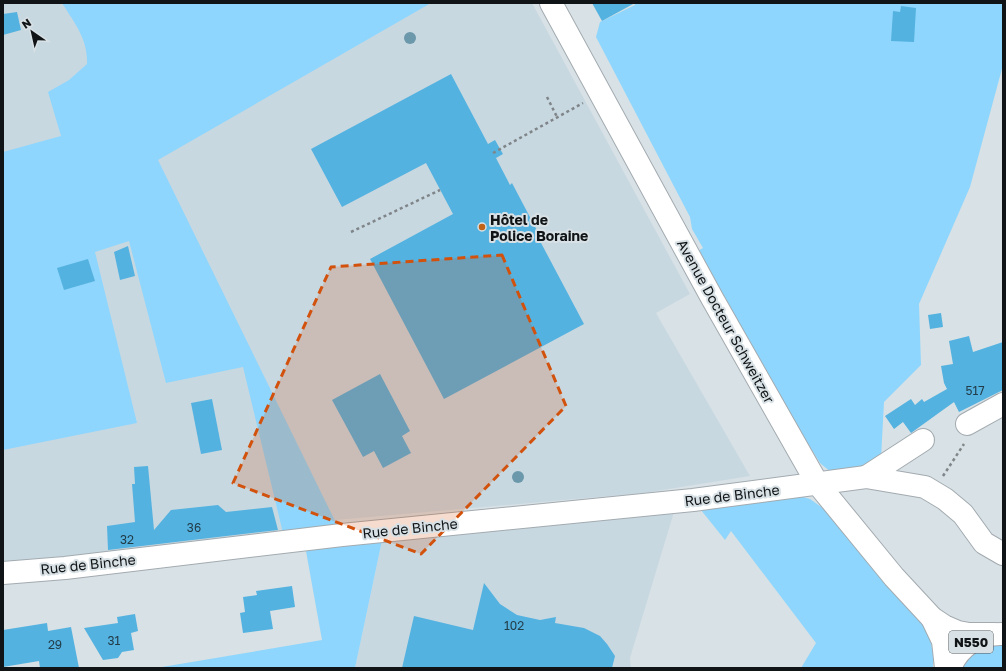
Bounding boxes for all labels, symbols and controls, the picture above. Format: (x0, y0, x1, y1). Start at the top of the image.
north arrow (12, 12, 52, 52)
text: N (19, 16, 33, 31)
place label: Hôtel de Police Boraine (490, 211, 588, 244)
marker: Hôtel de Police Boraine (477, 222, 487, 232)
street label: Avenue Docteur Schweitzer (674, 236, 778, 406)
house number: 517 (965, 383, 985, 398)
street label: Rue de Binche (683, 481, 781, 509)
street label: Rue de Binche (362, 515, 458, 541)
house number: 36 (187, 520, 201, 535)
house number: 32 (120, 532, 134, 547)
street label: Rue de Binche (40, 551, 136, 577)
house number: 102 (504, 618, 524, 633)
road number: N550 (949, 631, 993, 653)
house number: 31 (108, 633, 121, 648)
house number: 29 (48, 637, 62, 652)

